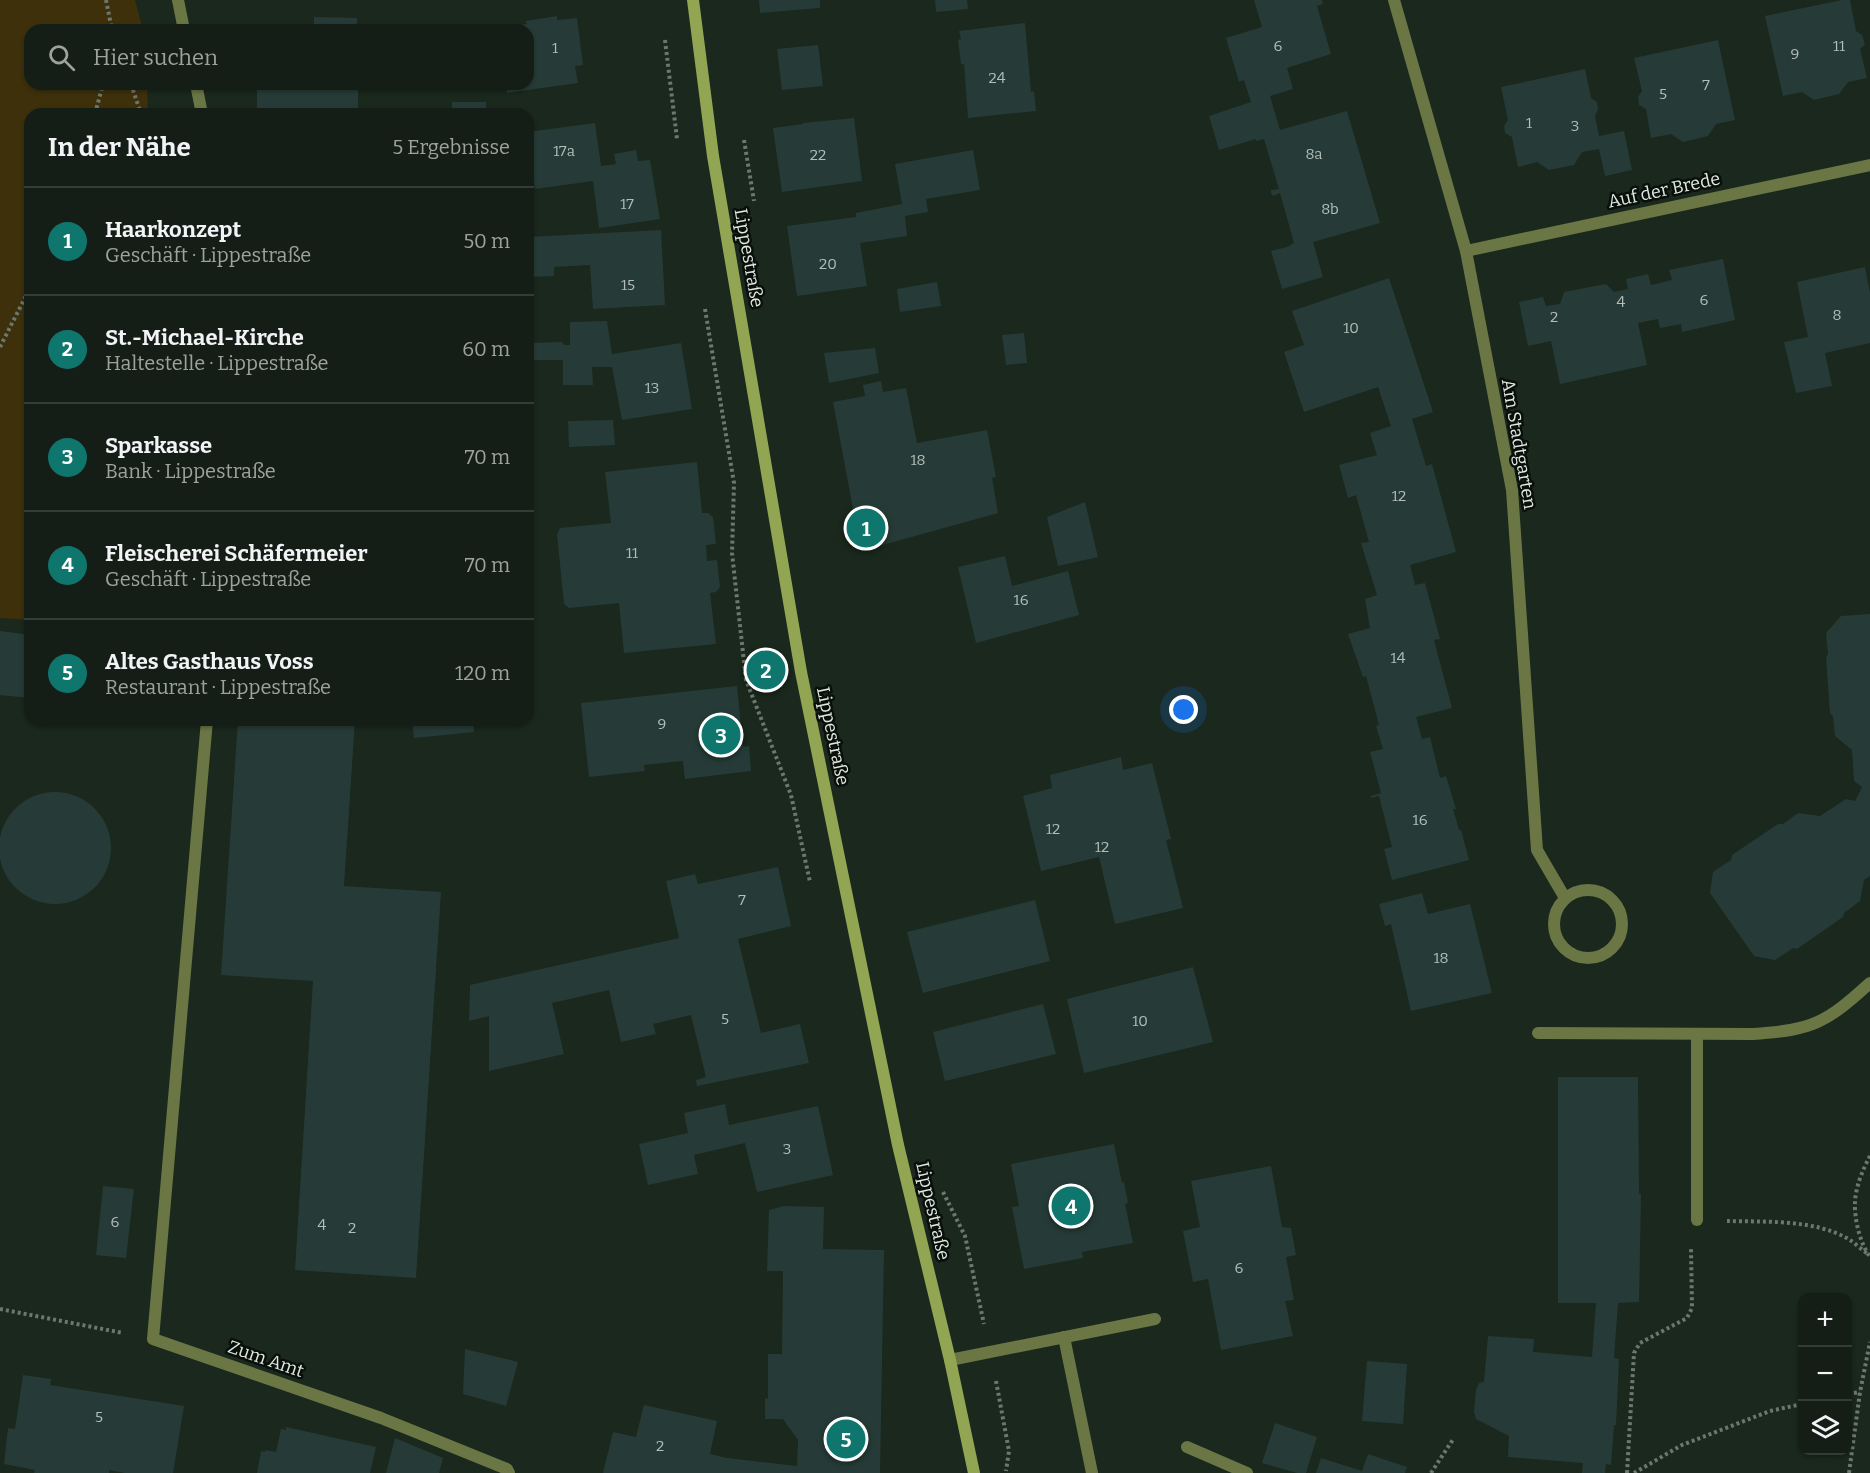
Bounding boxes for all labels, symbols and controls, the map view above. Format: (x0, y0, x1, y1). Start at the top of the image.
search box (24, 24, 534, 90)
house number: 6 (1274, 37, 1283, 55)
house number: 11 (1833, 37, 1845, 55)
house number: 1 (552, 39, 558, 57)
icon: search (45, 41, 78, 74)
text: Hier suchen (93, 44, 218, 71)
house number: 9 (1791, 45, 1799, 63)
house number: 24 (989, 69, 1006, 87)
house number: 7 (1702, 76, 1710, 94)
house number: 5 (1659, 85, 1667, 103)
house number: 1 (1526, 114, 1532, 132)
house number: 3 (1571, 117, 1579, 135)
text: In der Nähe (48, 132, 191, 163)
text: 5 Ergebnisse (393, 135, 510, 159)
house number: 17a (553, 142, 575, 160)
house number: 8a (1306, 145, 1322, 163)
house number: 22 (810, 146, 826, 164)
street label: Auf der Brede (1606, 167, 1722, 213)
house number: 17 (620, 195, 634, 213)
house number: 8b (1321, 200, 1339, 218)
street label: Lippestraße (729, 207, 769, 309)
text: Haarkonzept (105, 216, 241, 243)
text: 1 (63, 229, 72, 253)
text: 50 m (463, 229, 510, 253)
text: Geschäft · Lippestraße (105, 243, 311, 267)
house number: 20 (819, 255, 837, 273)
house number: 15 (621, 276, 635, 294)
house number: 6 (1700, 291, 1709, 309)
house number: 4 (1617, 293, 1626, 311)
house number: 8 (1832, 306, 1842, 324)
house number: 2 (1550, 308, 1558, 326)
house number: 10 (1343, 319, 1359, 337)
text: St.-Michael-Kirche (105, 324, 304, 351)
text: 2 (62, 337, 73, 361)
text: 60 m (462, 337, 510, 361)
text: Haltestelle · Lippestraße (105, 351, 329, 375)
street label: Am Stadtgarten (1497, 377, 1541, 512)
house number: 13 (645, 379, 659, 397)
text: Sparkasse (105, 432, 212, 459)
text: 3 (62, 445, 73, 469)
text: 70 m (464, 445, 510, 469)
house number: 18 (910, 451, 926, 469)
text: Bank · Lippestraße (105, 459, 276, 483)
house number: 12 (1392, 487, 1406, 505)
pin: 1 (846, 506, 886, 550)
text: Fleischerei Schäfermeier (105, 540, 368, 567)
house number: 11 (626, 544, 638, 562)
text: 4 (61, 553, 74, 577)
text: 70 m (464, 553, 510, 577)
text: Geschäft · Lippestraße (105, 567, 311, 591)
house number: 16 (1014, 591, 1029, 609)
text: Altes Gasthaus Voss (105, 648, 314, 675)
pin: 2 (746, 648, 786, 692)
house number: 14 (1391, 649, 1406, 667)
text: 5 (62, 661, 73, 685)
text: 120 m (455, 661, 510, 685)
text: Restaurant · Lippestraße (105, 675, 331, 699)
street label: Lippestraße (812, 685, 854, 787)
your location (1169, 695, 1198, 724)
pin: 3 (702, 712, 740, 758)
house number: 9 (658, 715, 666, 733)
house number: 16 (1413, 811, 1428, 829)
house number: 12 (1046, 820, 1060, 838)
house number: 12 (1095, 838, 1109, 856)
house number: 7 (738, 891, 746, 909)
house number: 18 (1433, 949, 1449, 967)
house number: 5 (721, 1010, 729, 1028)
house number: 10 (1132, 1012, 1148, 1030)
house number: 3 (783, 1140, 791, 1158)
street label: Lippestraße (911, 1160, 955, 1262)
pin: 4 (1052, 1184, 1090, 1228)
house number: 6 (111, 1213, 120, 1231)
house number: 4 (318, 1216, 327, 1234)
house number: 2 (348, 1219, 356, 1237)
house number: 6 (1235, 1259, 1244, 1277)
map controls (1798, 1293, 1852, 1455)
button: + (1798, 1293, 1852, 1347)
street label: Zum Amt (225, 1336, 307, 1382)
button: − (1798, 1347, 1852, 1401)
button: layers (1798, 1401, 1852, 1455)
house number: 5 (95, 1408, 103, 1426)
pin: 5 (826, 1416, 866, 1462)
house number: 2 (656, 1437, 664, 1455)

